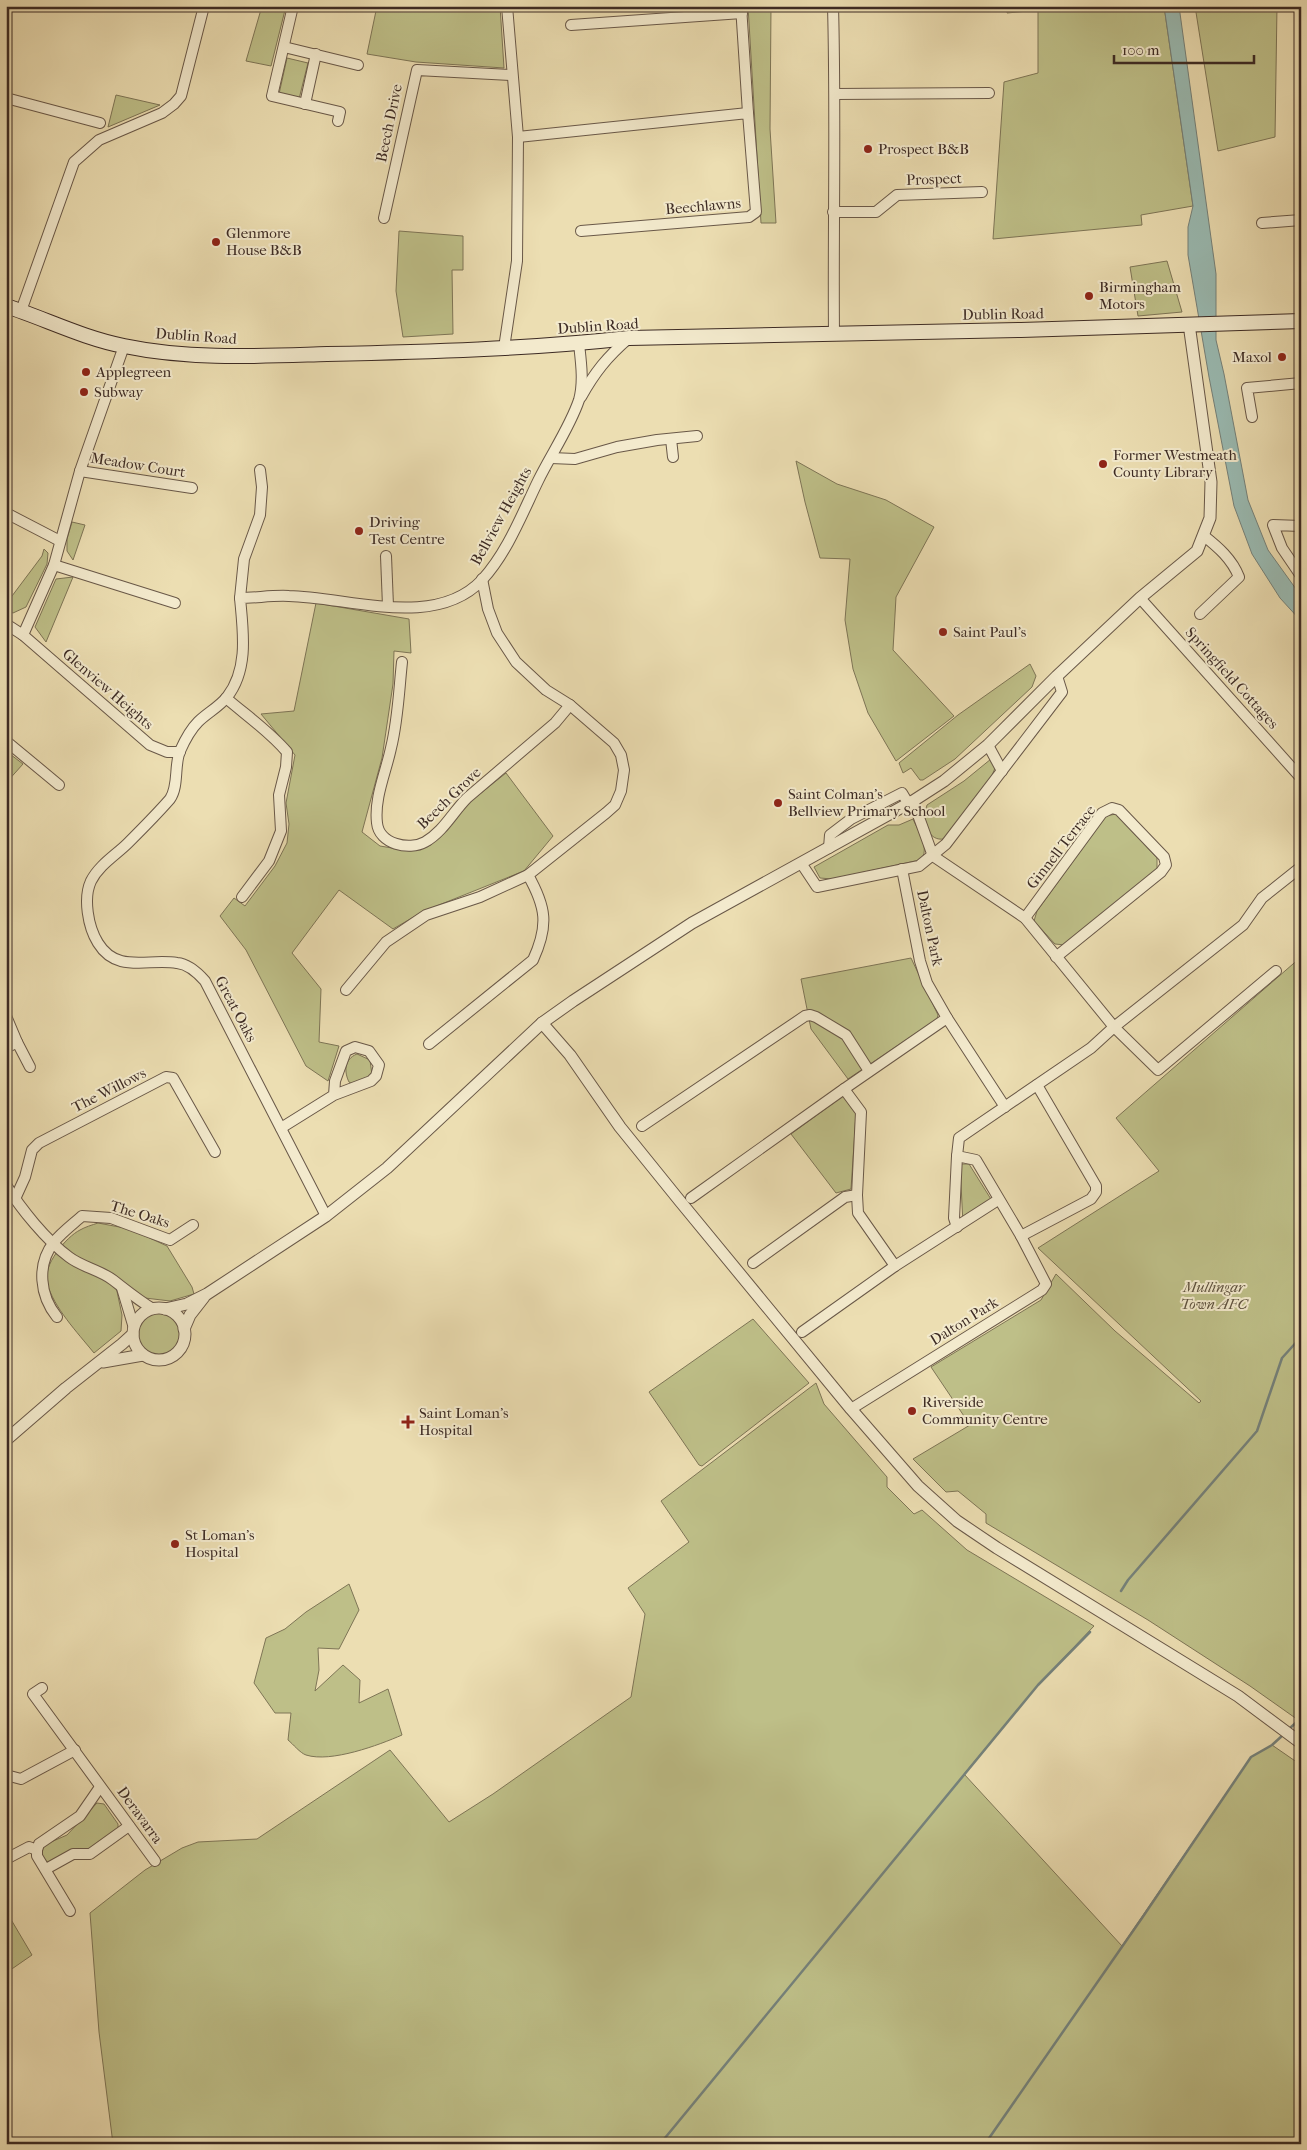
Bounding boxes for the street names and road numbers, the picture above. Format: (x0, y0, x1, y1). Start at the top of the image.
street label: Beech Drive (372, 82, 406, 164)
street label: Prospect (906, 169, 963, 189)
street label: Beechlawns (664, 194, 742, 218)
street label: Dublin Road (962, 304, 1045, 324)
street label: Dublin Road (557, 314, 640, 338)
street label: Dublin Road (155, 324, 238, 348)
street label: Meadow Court (89, 449, 187, 481)
street label: Bellview Heights (467, 463, 536, 568)
street label: Springfield Cottages (1182, 623, 1283, 733)
street label: Glenview Heights (59, 645, 158, 734)
street label: Beech Grove (413, 763, 485, 833)
street label: Ginnell Terrace (1023, 801, 1100, 892)
street label: Dalton Park (913, 888, 947, 968)
street label: Great Oaks (211, 973, 261, 1045)
street label: The Willows (69, 1063, 149, 1116)
street label: The Oaks (108, 1196, 172, 1232)
street label: Dalton Park (927, 1293, 1002, 1349)
street label: Deravarra (113, 1783, 167, 1848)

